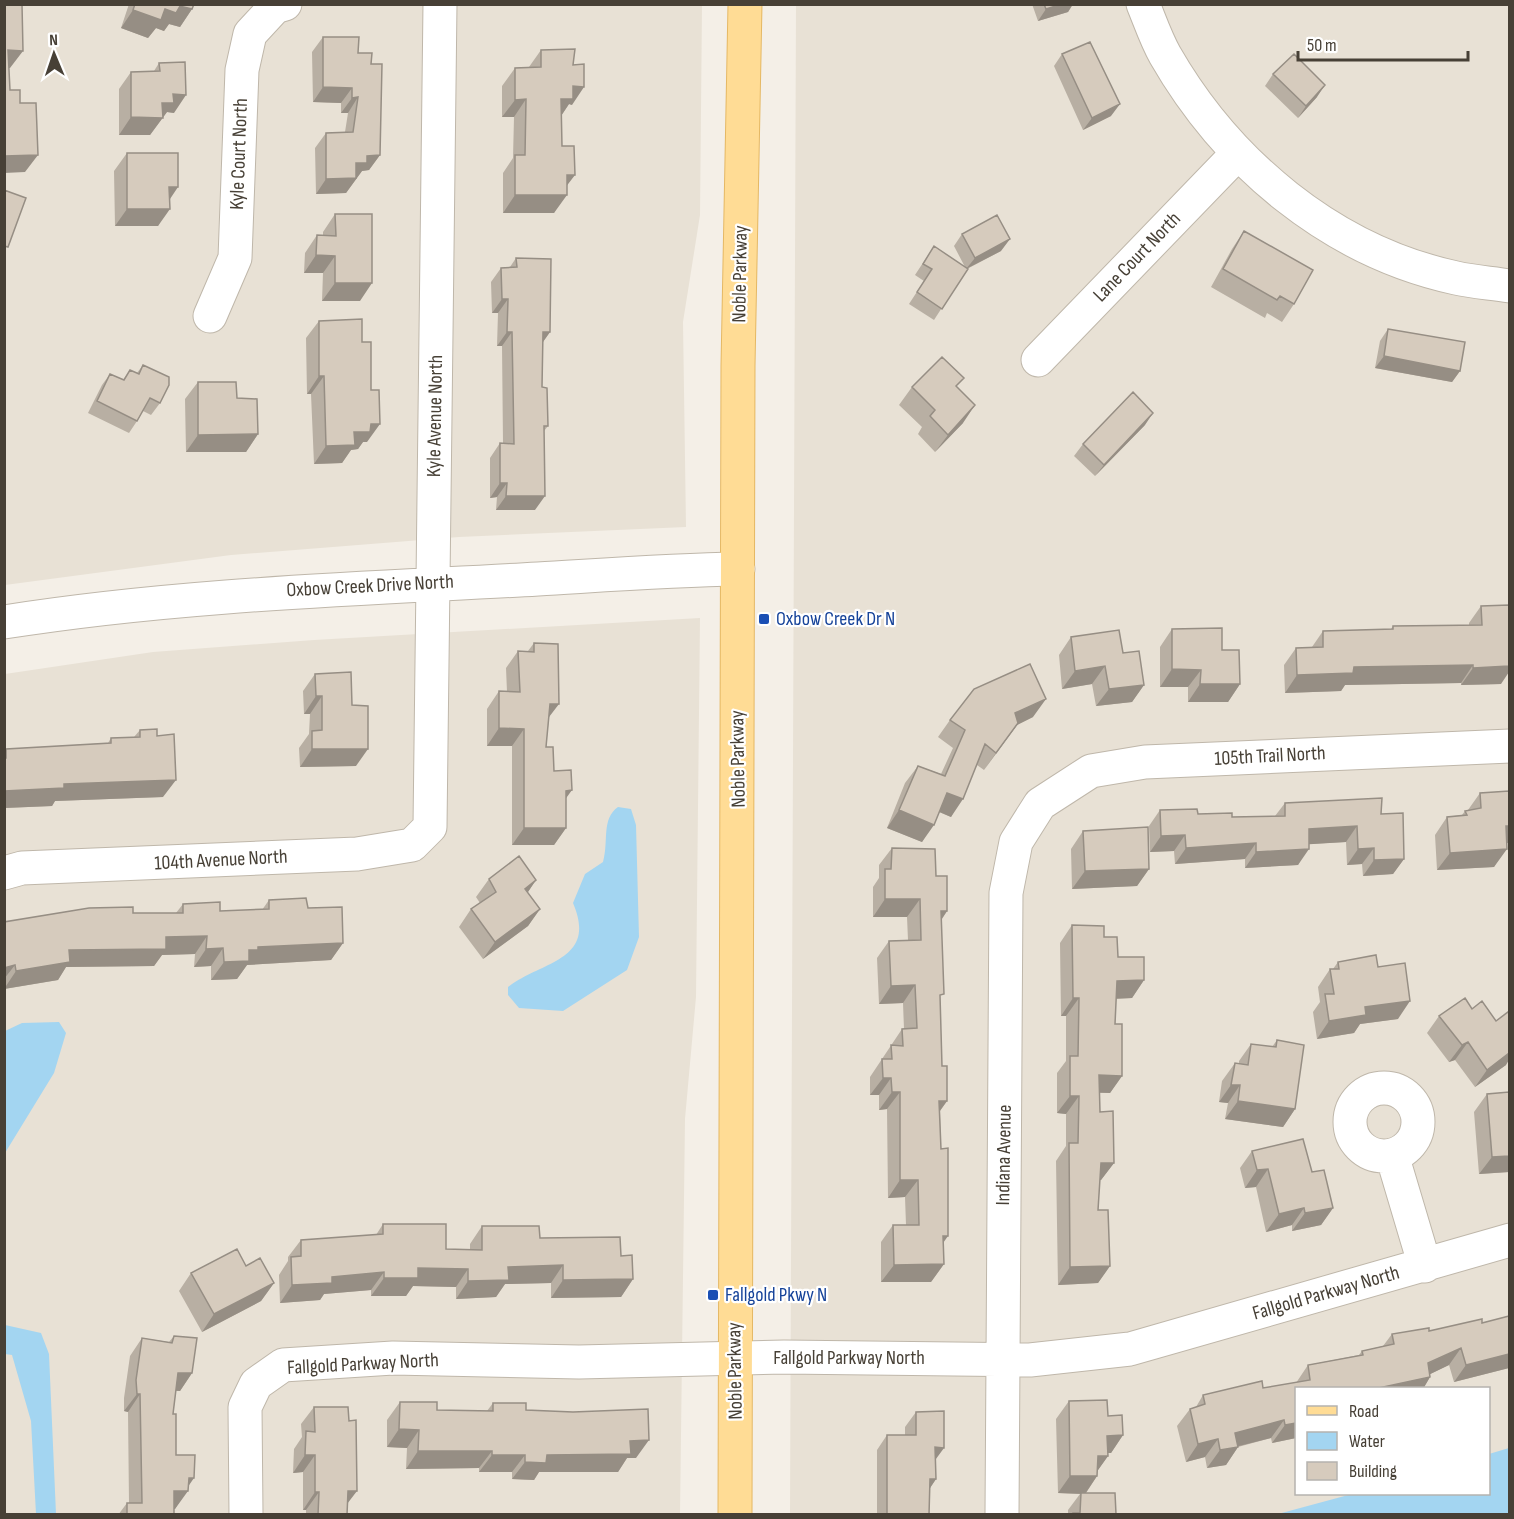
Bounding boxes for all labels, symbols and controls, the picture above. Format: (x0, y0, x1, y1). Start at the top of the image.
north arrow (24, 24, 84, 84)
scale bar (1298, 24, 1468, 62)
text: N (49, 31, 58, 50)
text: 50 m (1307, 35, 1337, 56)
street label: Kyle Court North (225, 98, 253, 210)
street label: Lane Court North (1088, 207, 1186, 307)
street label: Noble Parkway (727, 225, 753, 323)
street label: Kyle Avenue North (422, 355, 448, 477)
street label: Oxbow Creek Drive North (286, 570, 454, 602)
place label: Oxbow Creek Dr N (776, 607, 895, 631)
marker: Oxbow Creek Dr N (757, 612, 771, 626)
street label: Noble Parkway (725, 710, 751, 808)
street label: 105th Trail North (1214, 741, 1326, 771)
street label: 104th Avenue North (154, 845, 288, 875)
street label: Indiana Avenue (991, 1104, 1017, 1206)
street label: Fallgold Parkway North (1250, 1261, 1402, 1325)
place label: Fallgold Pkwy N (725, 1283, 827, 1307)
marker: Fallgold Pkwy N (706, 1288, 720, 1302)
street label: Noble Parkway (722, 1322, 748, 1420)
street label: Fallgold Parkway North (773, 1346, 925, 1370)
street label: Fallgold Parkway North (287, 1348, 439, 1380)
legend (1295, 1387, 1490, 1495)
text: Road (1349, 1401, 1379, 1422)
text: Water (1349, 1431, 1385, 1452)
text: Building (1349, 1461, 1397, 1482)

